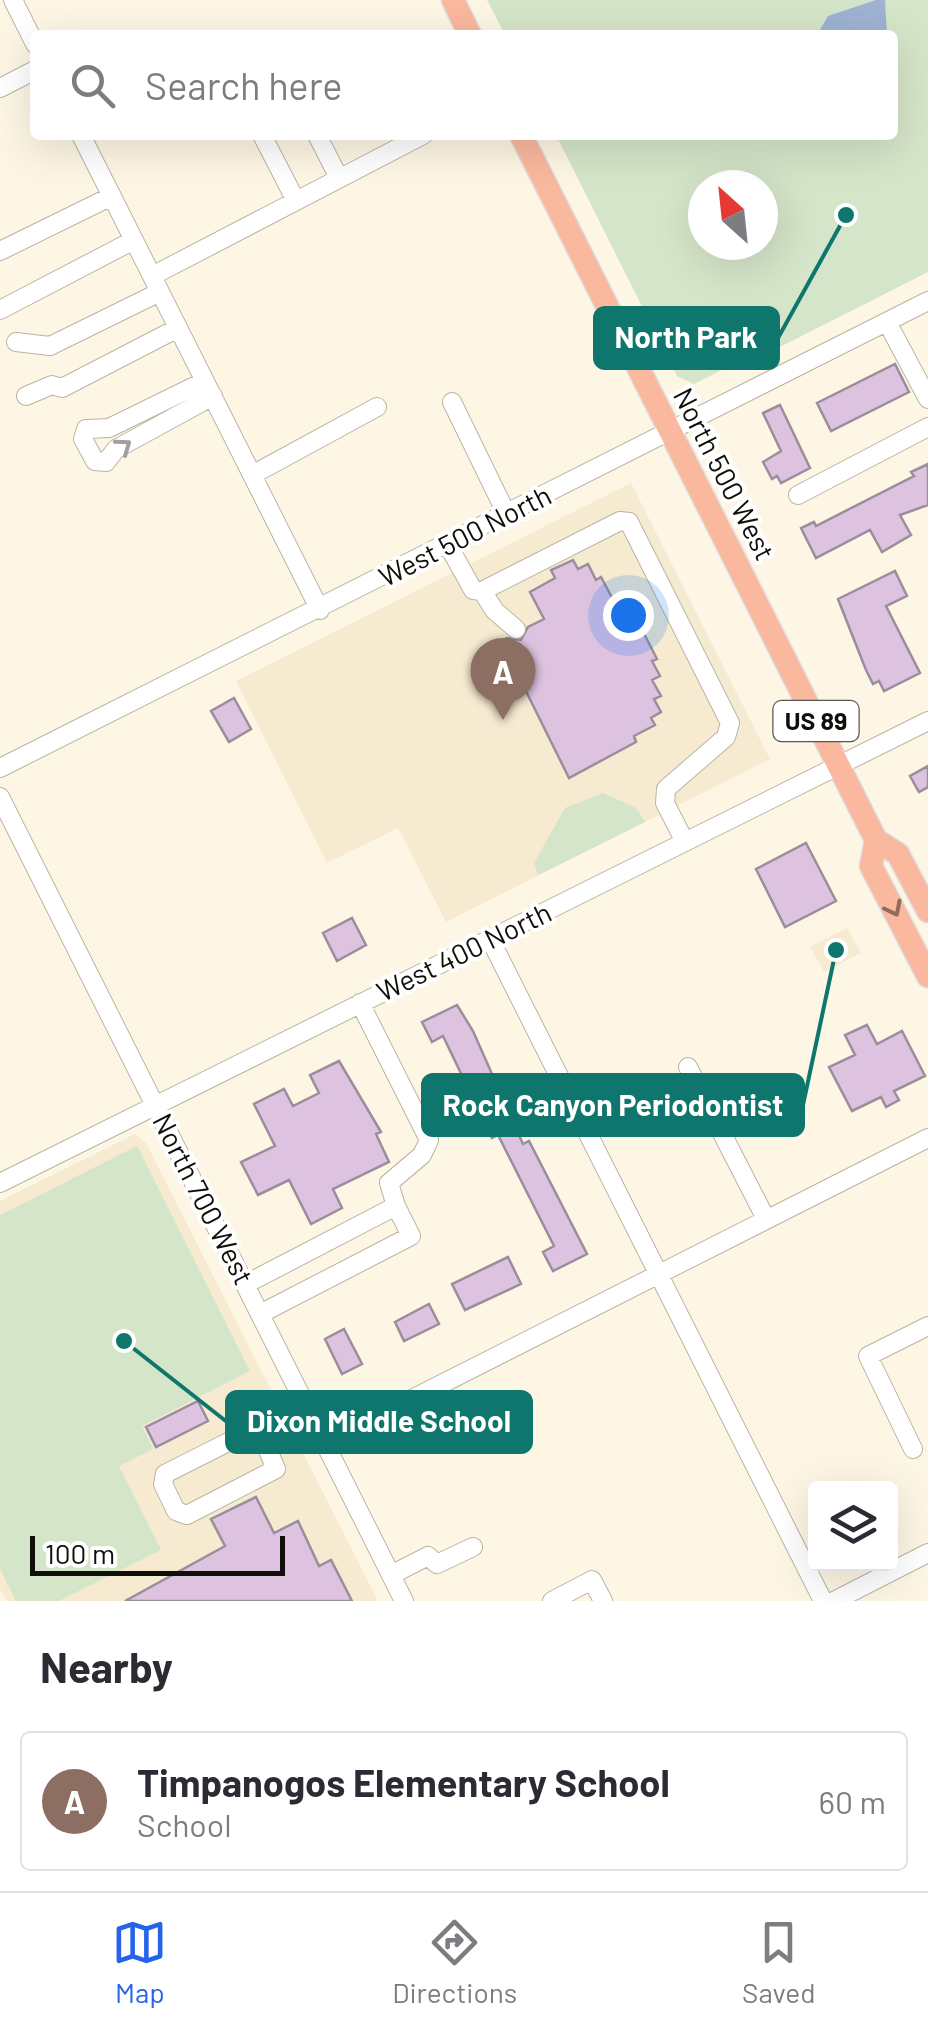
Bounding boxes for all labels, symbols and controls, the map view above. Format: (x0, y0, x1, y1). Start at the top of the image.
search box (30, 30, 898, 140)
icon: search (65, 58, 120, 113)
text: Search here (145, 62, 343, 108)
north arrow (688, 170, 778, 260)
callout: North Park (595, 308, 778, 368)
text: North Park (614, 318, 758, 354)
street label: North 500 West (667, 382, 783, 565)
one-way arrow (113, 440, 131, 458)
street label: West 500 North (373, 477, 556, 593)
your location (603, 590, 654, 641)
pin: A (470, 638, 536, 720)
road number: US 89 (774, 701, 858, 741)
street label: West 400 North (371, 894, 556, 1008)
one-way arrow (882, 899, 901, 917)
callout: Rock Canyon Periodontist (423, 1075, 803, 1135)
text: Rock Canyon Periodontist (443, 1086, 783, 1122)
street label: North 700 West (146, 1107, 262, 1290)
callout: Dixon Middle School (227, 1392, 531, 1452)
text: Dixon Middle School (247, 1402, 511, 1438)
map controls (808, 1481, 898, 1571)
button: layers (808, 1481, 898, 1571)
scale bar (30, 1531, 285, 1576)
text: 100 m (45, 1536, 115, 1570)
text: Nearby (40, 1641, 173, 1691)
text: Timpanogos Elementary School (137, 1759, 670, 1805)
text: A (64, 1782, 85, 1820)
text: 60 m (819, 1782, 886, 1820)
text: School (137, 1805, 232, 1843)
tab: Map (112, 1915, 167, 2009)
tab: Directions (392, 1915, 517, 2009)
tab: Saved (742, 1915, 816, 2009)

